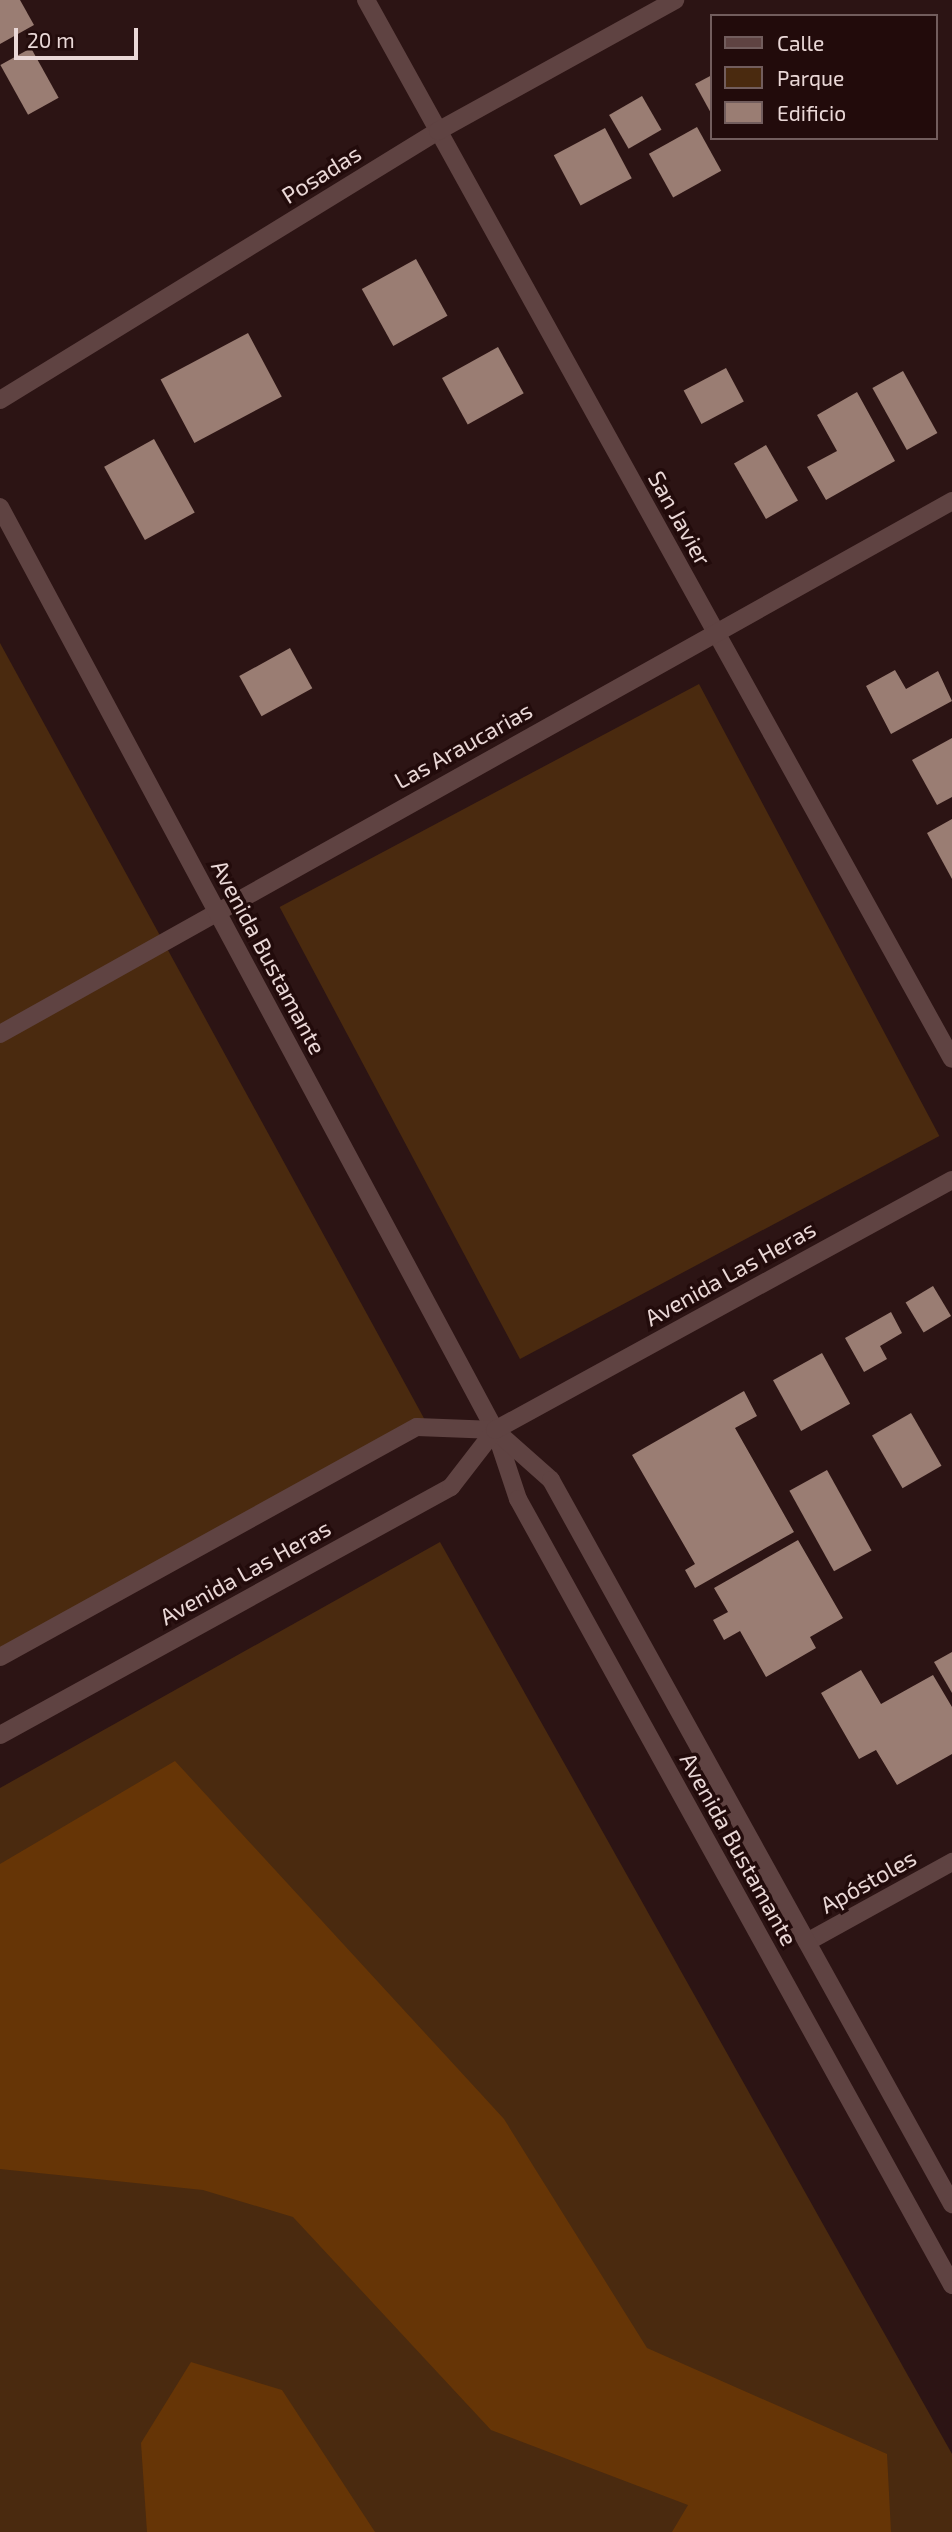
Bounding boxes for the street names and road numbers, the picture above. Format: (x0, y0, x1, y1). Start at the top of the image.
street label: Posadas (276, 139, 366, 209)
street label: San Javier (643, 466, 717, 570)
street label: Las Araucarias (389, 696, 537, 794)
street label: Avenida Bustamante (206, 855, 332, 1059)
street label: Avenida Las Heras (640, 1215, 820, 1331)
street label: Avenida Las Heras (155, 1514, 335, 1630)
street label: Avenida Bustamante (675, 1748, 803, 1950)
street label: Apóstoles (815, 1843, 921, 1919)

